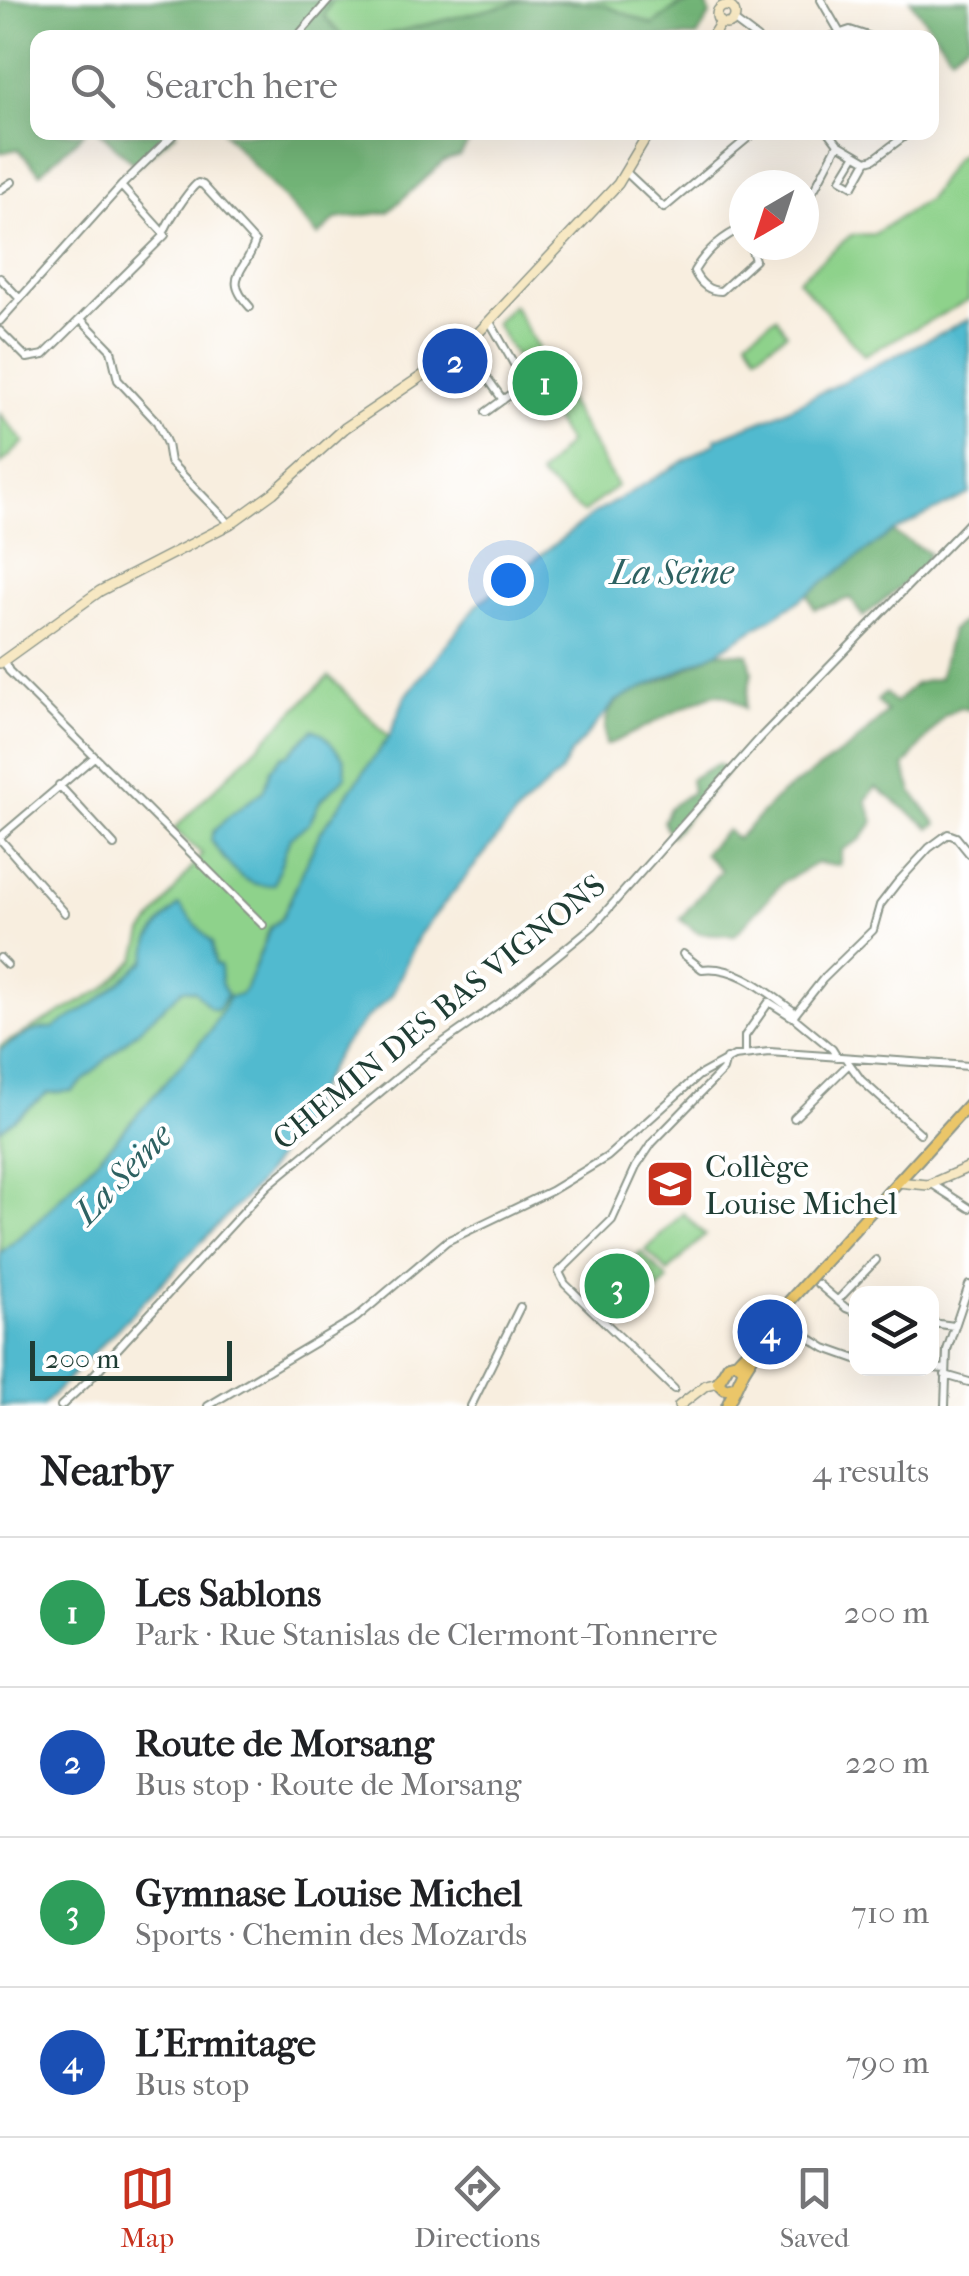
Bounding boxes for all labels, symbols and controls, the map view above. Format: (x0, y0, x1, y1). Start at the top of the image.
search box (30, 30, 939, 140)
icon: search (65, 58, 120, 113)
text: Search here (145, 63, 338, 108)
north arrow (729, 170, 819, 260)
pin: 2 (422, 324, 488, 398)
pin: 1 (512, 346, 578, 420)
water label: La Seine (607, 552, 735, 593)
your location (483, 555, 534, 606)
street label: CHEMIN DES BAS VIGNONS (266, 867, 612, 1157)
water label: La Seine (63, 1115, 181, 1235)
place label: Collège Louise Michel (705, 1148, 897, 1222)
school or university icon: Collège Louise Michel (644, 1158, 696, 1210)
pin: 3 (584, 1248, 650, 1324)
map controls (849, 1286, 939, 1376)
button: layers (849, 1286, 939, 1376)
pin: 4 (738, 1294, 802, 1370)
scale bar (30, 1336, 232, 1380)
text: 200 m (45, 1342, 120, 1375)
text: Nearby (40, 1447, 172, 1496)
text: 4 results (812, 1453, 929, 1490)
text: Les Sablons (135, 1571, 321, 1616)
text: 1 (67, 1594, 78, 1631)
text: 200 m (844, 1594, 929, 1631)
text: Park · Rue Stanislas de Clermont-Tonnerre (135, 1616, 718, 1653)
text: Route de Morsang (135, 1721, 434, 1766)
text: 2 (64, 1744, 81, 1781)
text: 220 m (845, 1744, 929, 1781)
text: Bus stop · Route de Morsang (135, 1766, 521, 1803)
text: Gymnase Louise Michel (135, 1871, 522, 1916)
text: 3 (66, 1894, 79, 1931)
text: 710 m (851, 1894, 929, 1931)
text: Sports · Chemin des Mozards (135, 1916, 527, 1953)
text: L'Ermitage (135, 2021, 316, 2066)
text: 4 (63, 2044, 82, 2081)
text: 790 m (846, 2044, 929, 2081)
text: Bus stop (135, 2066, 249, 2103)
tab: Map (120, 2161, 175, 2254)
tab: Directions (414, 2161, 540, 2254)
tab: Saved (780, 2161, 849, 2254)

